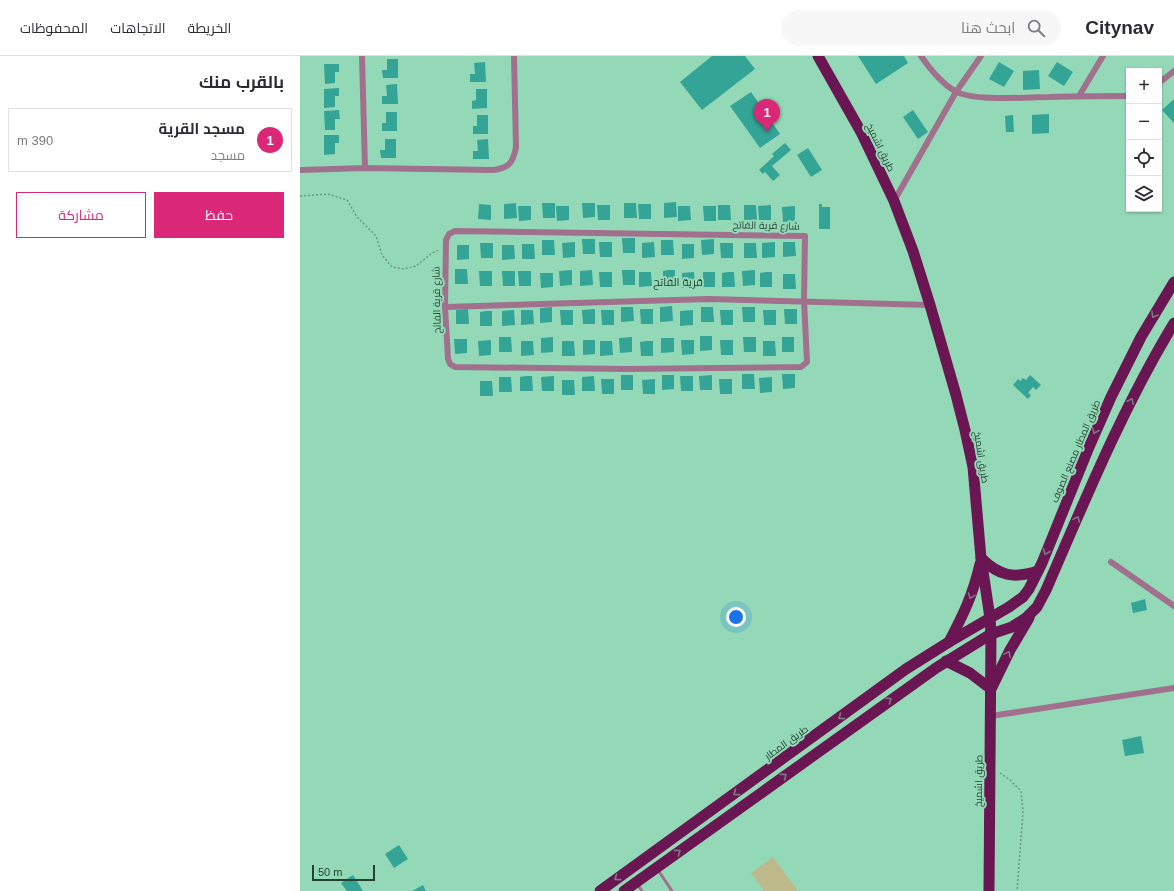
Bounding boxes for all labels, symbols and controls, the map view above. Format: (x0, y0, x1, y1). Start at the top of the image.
search box (781, 10, 1061, 46)
icon: search (1025, 17, 1047, 39)
text: Citynav (1085, 17, 1154, 38)
text: ابحث هنا (961, 19, 1015, 36)
text: المحفوظات (20, 20, 88, 36)
text: الاتجاهات (110, 20, 166, 36)
text: الخريطة (188, 20, 231, 36)
map controls (1126, 68, 1162, 212)
button: + (1126, 68, 1162, 104)
text: بالقرب منك (199, 73, 284, 92)
pin: 1 (754, 99, 780, 132)
button: − (1126, 104, 1162, 140)
text: مسجد القرية (159, 120, 245, 137)
street label: طريق اشميخ (863, 121, 897, 174)
text: 390 m (17, 133, 53, 148)
text: 1 (266, 133, 274, 148)
button: locate (1126, 140, 1162, 176)
text: مسجد (211, 148, 245, 163)
button: layers (1126, 176, 1162, 212)
button: مشاركة (16, 192, 146, 238)
button: حفظ (154, 192, 284, 238)
street label: شارع قرية الفاتح (732, 219, 800, 233)
street label: شارع قرية الفاتح (430, 266, 444, 334)
district label: قرية الفاتح (653, 276, 703, 290)
one-way arrow (1151, 311, 1158, 319)
one-way arrow (1126, 397, 1134, 405)
street label: طريق المطار مصنع الصوف (1049, 398, 1103, 505)
one-way arrow (1092, 428, 1100, 435)
street label: طريق اشميخ (971, 430, 991, 484)
one-way arrow (1072, 516, 1080, 523)
one-way arrow (1043, 548, 1051, 555)
one-way arrow (968, 592, 976, 599)
your location (726, 607, 746, 627)
one-way arrow (1003, 651, 1011, 658)
one-way arrow (885, 698, 892, 705)
one-way arrow (838, 712, 845, 720)
street label: طريق المطار (762, 723, 811, 763)
street label: طريق اشميخ (973, 755, 985, 807)
one-way arrow (779, 774, 786, 781)
one-way arrow (733, 788, 740, 795)
one-way arrow (674, 849, 681, 857)
scale bar (312, 863, 375, 882)
text: 50 m (318, 866, 342, 878)
one-way arrow (615, 873, 622, 880)

